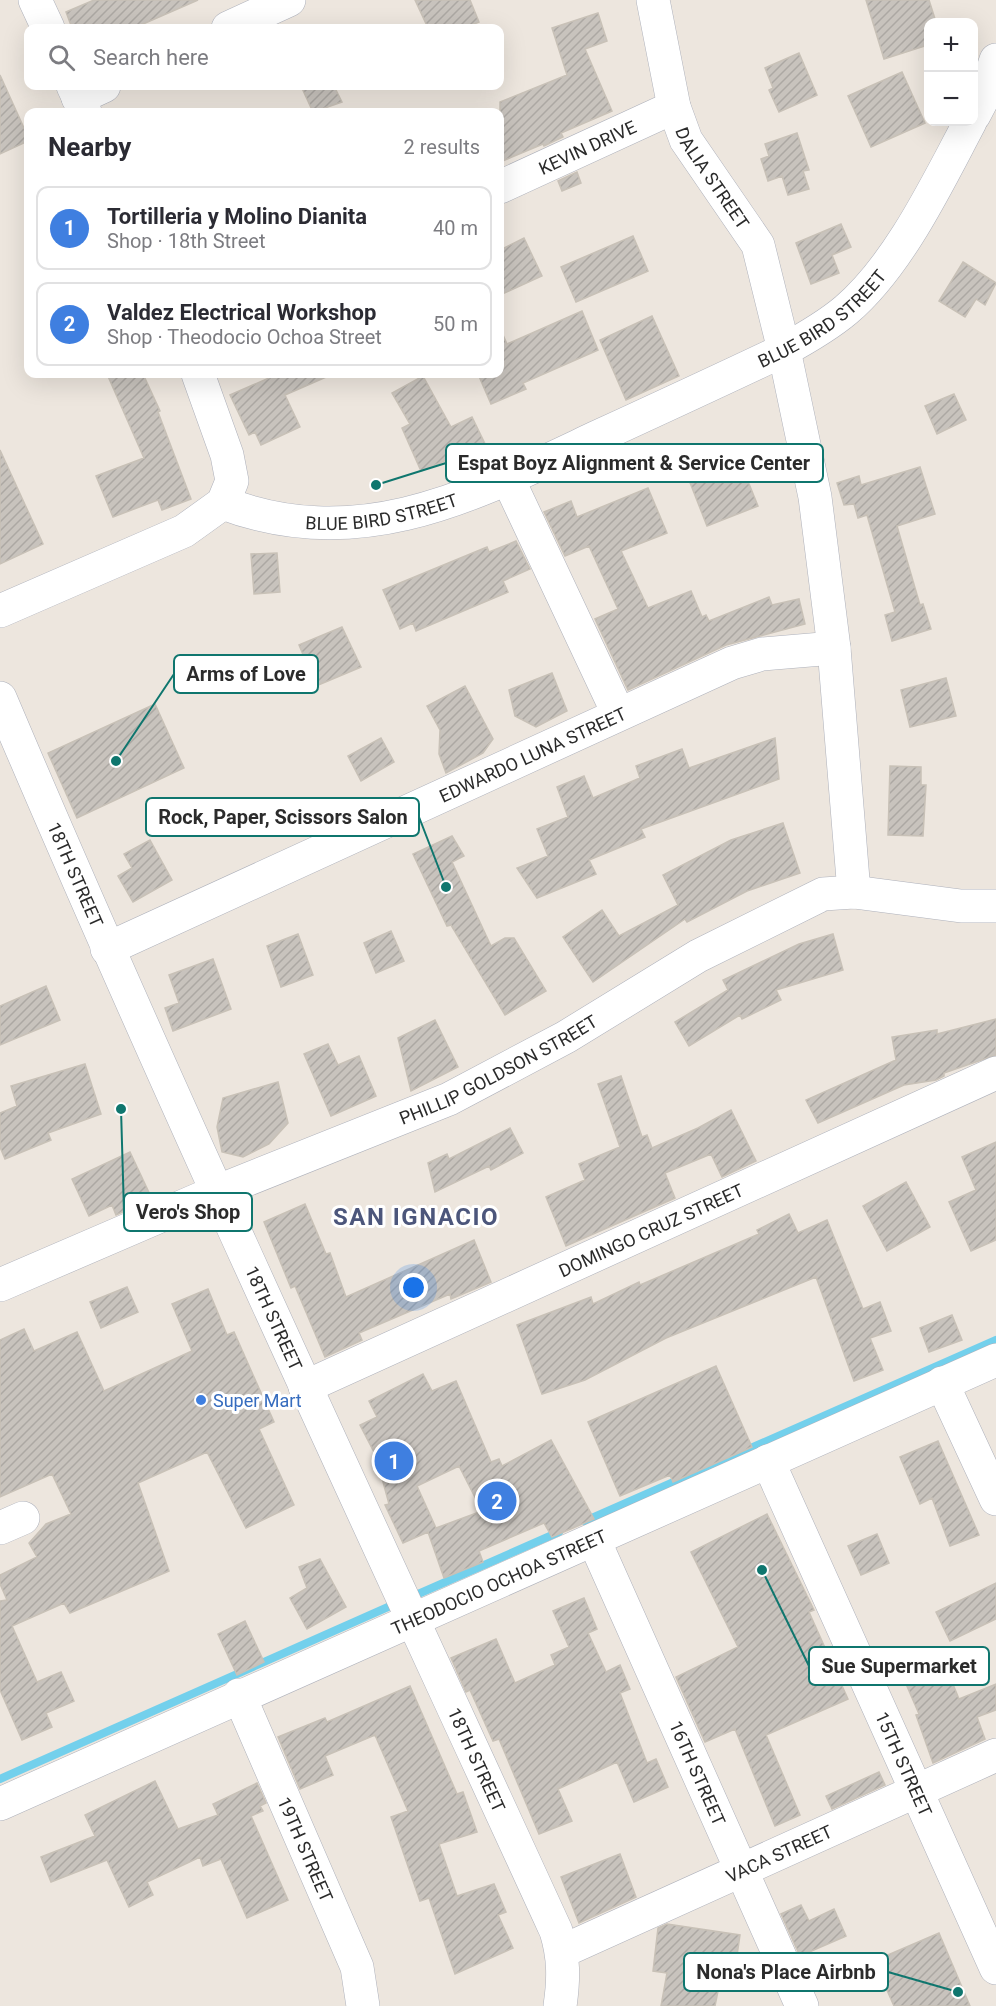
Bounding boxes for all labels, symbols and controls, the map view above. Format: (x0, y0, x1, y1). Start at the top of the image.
map controls (924, 18, 978, 126)
button: + (924, 18, 978, 72)
search box (24, 24, 504, 90)
icon: search (45, 41, 78, 74)
text: Search here (93, 45, 209, 70)
button: − (924, 72, 978, 126)
street label: KEVIN DRIVE (535, 115, 639, 178)
street label: DALIA STREET (672, 124, 754, 233)
text: Nearby (48, 132, 131, 162)
text: 2 results (404, 135, 480, 159)
text: Tortilleria y Molino Dianita (107, 204, 367, 229)
text: 1 (64, 216, 75, 240)
text: 40 m (433, 216, 478, 240)
text: Shop · 18th Street (107, 229, 265, 253)
street label: BLUE BIRD STREET (754, 265, 890, 371)
text: Valdez Electrical Workshop (107, 300, 376, 325)
text: 2 (64, 312, 75, 336)
text: 50 m (433, 312, 478, 336)
text: Shop · Theodocio Ochoa Street (107, 325, 382, 349)
callout: Espat Boyz Alignment & Service Center (446, 444, 823, 482)
text: Espat Boyz Alignment & Service Center (458, 451, 811, 475)
street label: BLUE BIRD STREET (305, 489, 460, 534)
callout: Arms of Love (174, 655, 318, 693)
text: Arms of Love (186, 662, 306, 686)
street label: EDWARDO LUNA STREET (436, 702, 630, 806)
callout: Rock, Paper, Scissors Salon (146, 798, 419, 836)
text: Rock, Paper, Scissors Salon (158, 805, 408, 829)
street label: 18TH STREET (44, 819, 108, 930)
street label: PHILLIP GOLDSON STREET (396, 1010, 601, 1128)
street label: DOMINGO CRUZ STREET (555, 1179, 747, 1281)
callout: Vero's Shop (124, 1193, 252, 1231)
text: Vero's Shop (136, 1200, 240, 1224)
district label: SAN IGNACIO (333, 1203, 499, 1231)
street label: 18TH STREET (241, 1263, 307, 1374)
your location (399, 1273, 428, 1302)
place label: Super Mart (213, 1390, 302, 1411)
marker: Super Mart (194, 1393, 208, 1407)
pin: 1 (374, 1438, 414, 1484)
pin: 2 (478, 1478, 516, 1524)
street label: THEODOCIO OCHOA STREET (388, 1525, 610, 1639)
callout: Sue Supermarket (809, 1647, 989, 1685)
text: Sue Supermarket (821, 1654, 977, 1678)
street label: 18TH STREET (444, 1704, 510, 1815)
street label: 15TH STREET (872, 1708, 937, 1820)
street label: 16TH STREET (665, 1717, 730, 1829)
street label: 19TH STREET (274, 1793, 338, 1905)
street label: VACA STREET (723, 1820, 836, 1886)
callout: Nona's Place Airbnb (684, 1953, 888, 1991)
text: Nona's Place Airbnb (696, 1960, 876, 1984)

